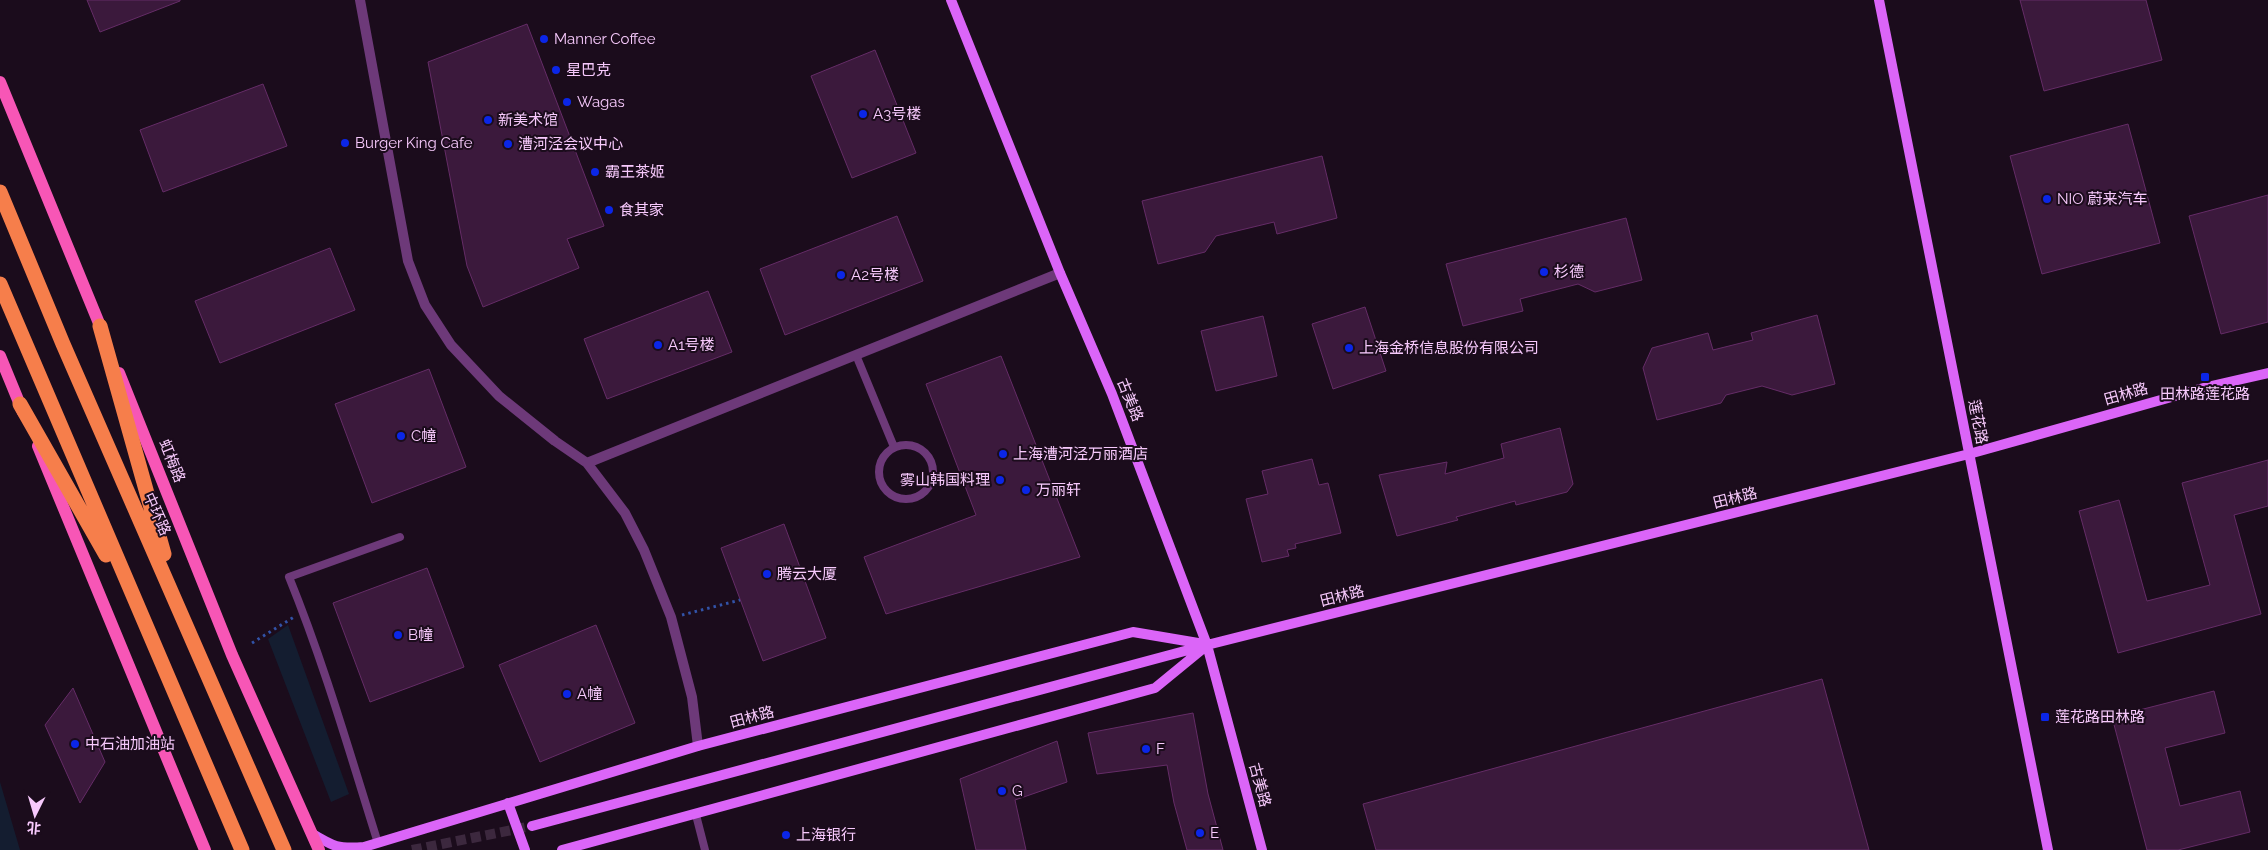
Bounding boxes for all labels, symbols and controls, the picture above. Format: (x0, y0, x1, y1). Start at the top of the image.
place label: Manner Coffee (554, 30, 656, 48)
marker: Manner Coffee (538, 33, 550, 45)
place label: 星巴克 (566, 61, 611, 79)
marker: 星巴克 (550, 64, 562, 76)
place label: Wagas (577, 93, 625, 111)
marker: Wagas (561, 96, 573, 108)
place label: A3号楼 (873, 105, 921, 123)
marker: A3号楼 (857, 108, 869, 120)
place label: 新美术馆 (498, 111, 558, 129)
marker: 新美术馆 (482, 114, 494, 126)
place label: Burger King Cafe (355, 134, 473, 152)
place label: 漕河泾会议中心 (518, 135, 623, 153)
marker: Burger King Cafe (339, 137, 351, 149)
marker: 漕河泾会议中心 (502, 138, 514, 150)
place label: 霸王茶姬 (605, 163, 665, 181)
marker: 霸王茶姬 (589, 166, 601, 178)
place label: NIO 蔚来汽车 (2057, 190, 2147, 208)
marker: NIO 蔚来汽车 (2041, 193, 2053, 205)
place label: 食其家 (619, 201, 664, 219)
marker: 食其家 (603, 204, 615, 216)
place label: 杉德 (1554, 263, 1584, 281)
place label: A2号楼 (851, 266, 899, 284)
marker: 杉德 (1538, 266, 1550, 278)
marker: A2号楼 (835, 269, 847, 281)
place label: A1号楼 (668, 336, 715, 354)
marker: A1号楼 (652, 339, 664, 351)
place label: 上海金桥信息股份有限公司 (1359, 339, 1539, 357)
marker: 上海金桥信息股份有限公司 (1343, 342, 1355, 354)
marker: 田林路莲花路 (2199, 371, 2211, 383)
street label: 古美路 (1113, 376, 1147, 424)
street label: 田林路 (2102, 379, 2150, 409)
place label: 田林路莲花路 (2160, 385, 2250, 403)
street label: 莲花路 (1965, 398, 1991, 446)
place label: C幢 (411, 427, 436, 445)
marker: C幢 (395, 430, 407, 442)
street label: 虹梅路 (155, 437, 189, 485)
place label: 上海漕河泾万丽酒店 (1013, 445, 1148, 463)
marker: 上海漕河泾万丽酒店 (997, 448, 1009, 460)
place label: 雾山韩国料理 (900, 471, 990, 489)
marker: 雾山韩国料理 (994, 474, 1006, 486)
place label: 万丽轩 (1036, 481, 1081, 499)
marker: 万丽轩 (1020, 484, 1032, 496)
street label: 田林路 (1711, 484, 1759, 512)
street label: 中环路 (140, 490, 174, 538)
place label: 腾云大厦 (777, 565, 837, 583)
marker: 腾云大厦 (761, 568, 773, 580)
street label: 田林路 (1318, 582, 1366, 610)
place label: B幢 (408, 626, 433, 644)
marker: B幢 (392, 629, 404, 641)
place label: A幢 (577, 685, 602, 703)
marker: A幢 (561, 688, 573, 700)
street label: 田林路 (728, 702, 776, 732)
place label: 莲花路田林路 (2055, 708, 2145, 726)
marker: 莲花路田林路 (2039, 711, 2051, 723)
place label: 中石油加油站 (85, 735, 175, 753)
marker: 中石油加油站 (69, 738, 81, 750)
place label: F (1156, 740, 1165, 758)
marker: F (1140, 743, 1152, 755)
street label: 古美路 (1245, 761, 1275, 809)
place label: G (1012, 782, 1023, 800)
marker: G (996, 785, 1008, 797)
north arrow (10, 790, 60, 840)
text: 北 (26, 819, 42, 837)
place label: E (1210, 824, 1219, 842)
place label: 上海银行 (796, 826, 856, 844)
marker: E (1194, 827, 1206, 839)
marker: 上海银行 (780, 829, 792, 841)

